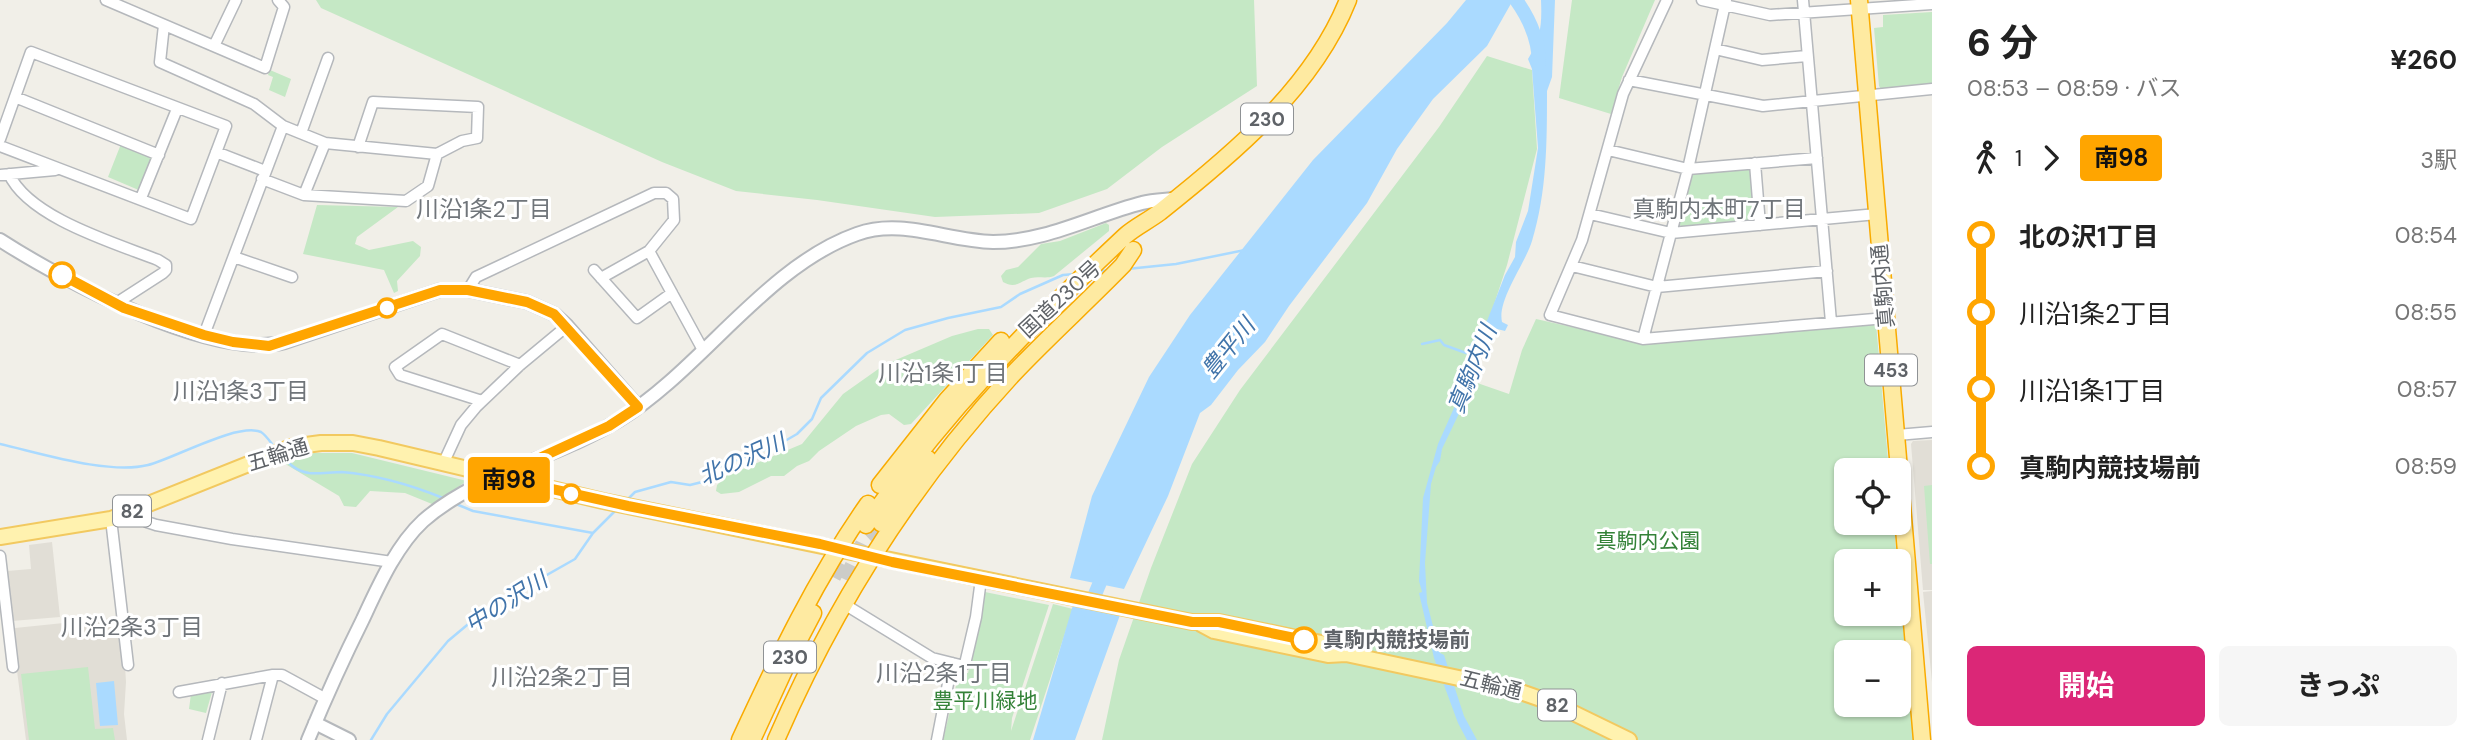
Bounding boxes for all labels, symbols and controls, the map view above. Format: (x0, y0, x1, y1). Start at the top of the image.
text: 6 分 (1967, 18, 2038, 68)
text: ¥260 (2390, 43, 2457, 77)
text: 08:53 – 08:59 · バス (1967, 73, 2182, 103)
road number: 230 (1241, 104, 1293, 134)
icon: walk (1967, 139, 2005, 177)
icon: forward (2032, 139, 2070, 177)
text: 南98 (2094, 142, 2148, 173)
text: 1 (2015, 143, 2022, 173)
text: 3駅 (2420, 145, 2457, 175)
district label: 川沿1条2丁目 (416, 194, 552, 224)
district label: 真駒内本町7丁目 (1632, 194, 1806, 224)
text: 北の沢1丁目 (2019, 220, 2158, 254)
text: 08:54 (2395, 220, 2457, 250)
street label: 真駒内通 (1865, 243, 1901, 329)
street label: 国道230号 (1013, 254, 1107, 344)
unlabelled marker (49, 262, 75, 288)
text: 川沿1条2丁目 (2019, 297, 2172, 331)
text: 08:55 (2395, 297, 2457, 327)
unlabelled marker (377, 298, 397, 318)
water label: 豊平川 (1195, 309, 1263, 384)
water label: 真駒内川 (1441, 318, 1504, 417)
road number: 453 (1865, 354, 1917, 386)
district label: 川沿1条1丁目 (878, 358, 1008, 388)
text: 川沿1条1丁目 (2019, 374, 2165, 408)
text: 08:57 (2397, 374, 2457, 404)
district label: 川沿1条3丁目 (173, 376, 309, 406)
water label: 北の沢川 (694, 425, 793, 491)
street label: 五輪通 (244, 432, 312, 478)
text: 真駒内競技場前 (2019, 451, 2201, 485)
text: 08:59 (2395, 451, 2457, 481)
line badge: 南98 (469, 457, 549, 503)
map controls (1834, 458, 1911, 717)
button: locate (1834, 458, 1911, 535)
text: 南98 (482, 464, 536, 495)
unlabelled marker (561, 484, 581, 504)
road number: 82 (113, 496, 151, 526)
park label: 真駒内公園 (1596, 527, 1701, 555)
button: + (1834, 549, 1911, 626)
water label: 中の沢川 (459, 563, 556, 639)
district label: 川沿2条3丁目 (61, 612, 203, 642)
place label: 真駒内競技場前 (1323, 626, 1470, 654)
marker: 真駒内競技場前 (1291, 627, 1317, 653)
button: − (1834, 640, 1911, 717)
road number: 230 (764, 642, 816, 672)
button: 開始 (1967, 646, 2205, 726)
button: きっぷ (2219, 646, 2457, 726)
district label: 川沿2条1丁目 (876, 658, 1012, 688)
district label: 川沿2条2丁目 (491, 662, 633, 692)
street label: 五輪通 (1457, 664, 1525, 706)
park label: 豊平川緑地 (933, 687, 1038, 715)
road number: 82 (1538, 690, 1576, 720)

